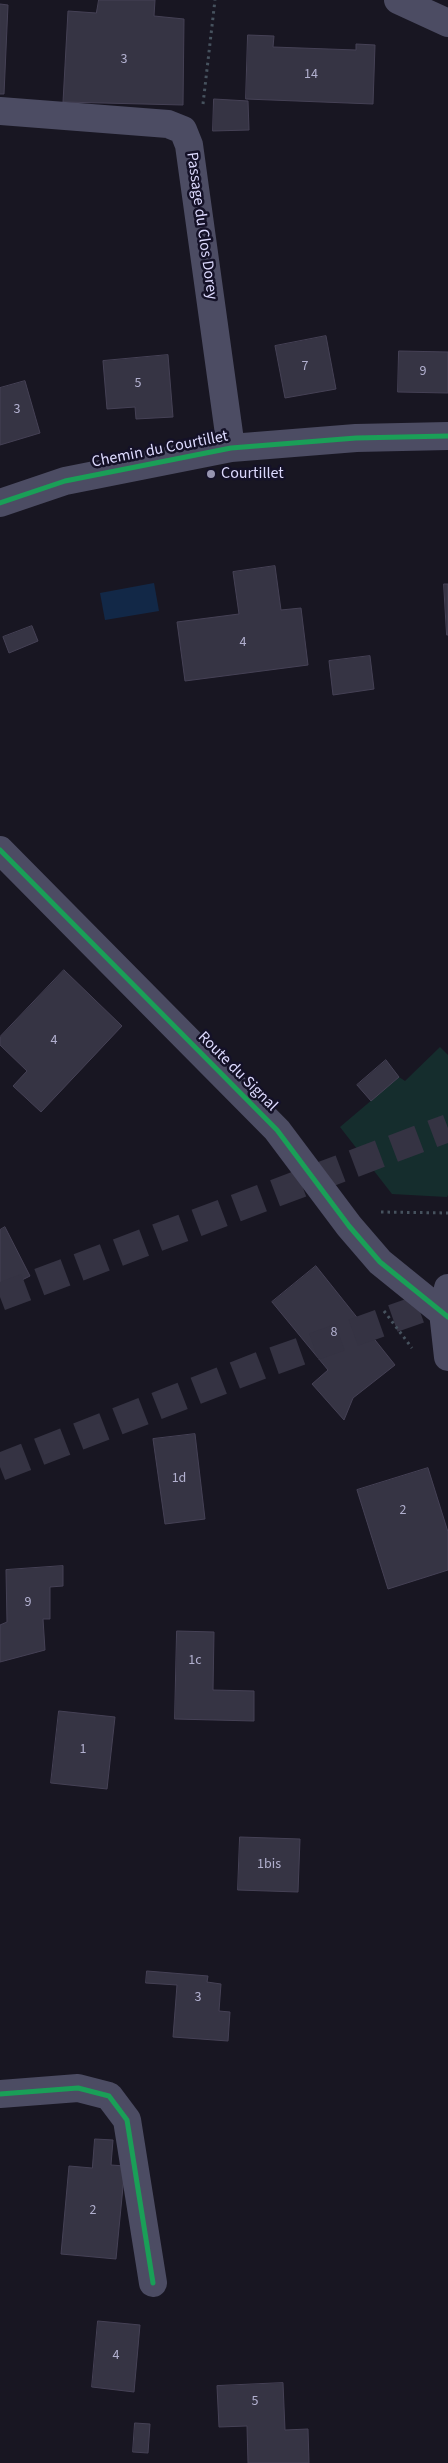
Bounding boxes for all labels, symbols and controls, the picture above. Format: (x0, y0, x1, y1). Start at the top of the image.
house number: 3 (121, 52, 127, 68)
house number: 14 (304, 67, 318, 83)
street label: Passage du Clos Dorey (181, 151, 221, 301)
house number: 7 (302, 359, 308, 375)
house number: 9 (420, 364, 426, 380)
house number: 5 (135, 376, 141, 392)
house number: 3 (14, 402, 20, 418)
street label: Chemin du Courtillet (90, 427, 230, 473)
place label: Courtillet (221, 464, 284, 484)
marker: Courtillet (205, 468, 217, 480)
house number: 4 (240, 635, 246, 651)
street label: Route du Signal (193, 1028, 281, 1116)
house number: 4 (51, 1033, 57, 1049)
house number: 8 (331, 1325, 337, 1341)
house number: 1d (172, 1471, 186, 1487)
house number: 2 (400, 1503, 406, 1519)
house number: 9 (25, 1595, 31, 1611)
house number: 1c (188, 1653, 202, 1669)
house number: 1 (80, 1742, 86, 1758)
house number: 1bis (257, 1857, 281, 1873)
house number: 3 (195, 1990, 201, 2006)
house number: 2 (90, 2203, 96, 2219)
house number: 4 (113, 2348, 119, 2364)
house number: 5 (252, 2394, 258, 2410)

